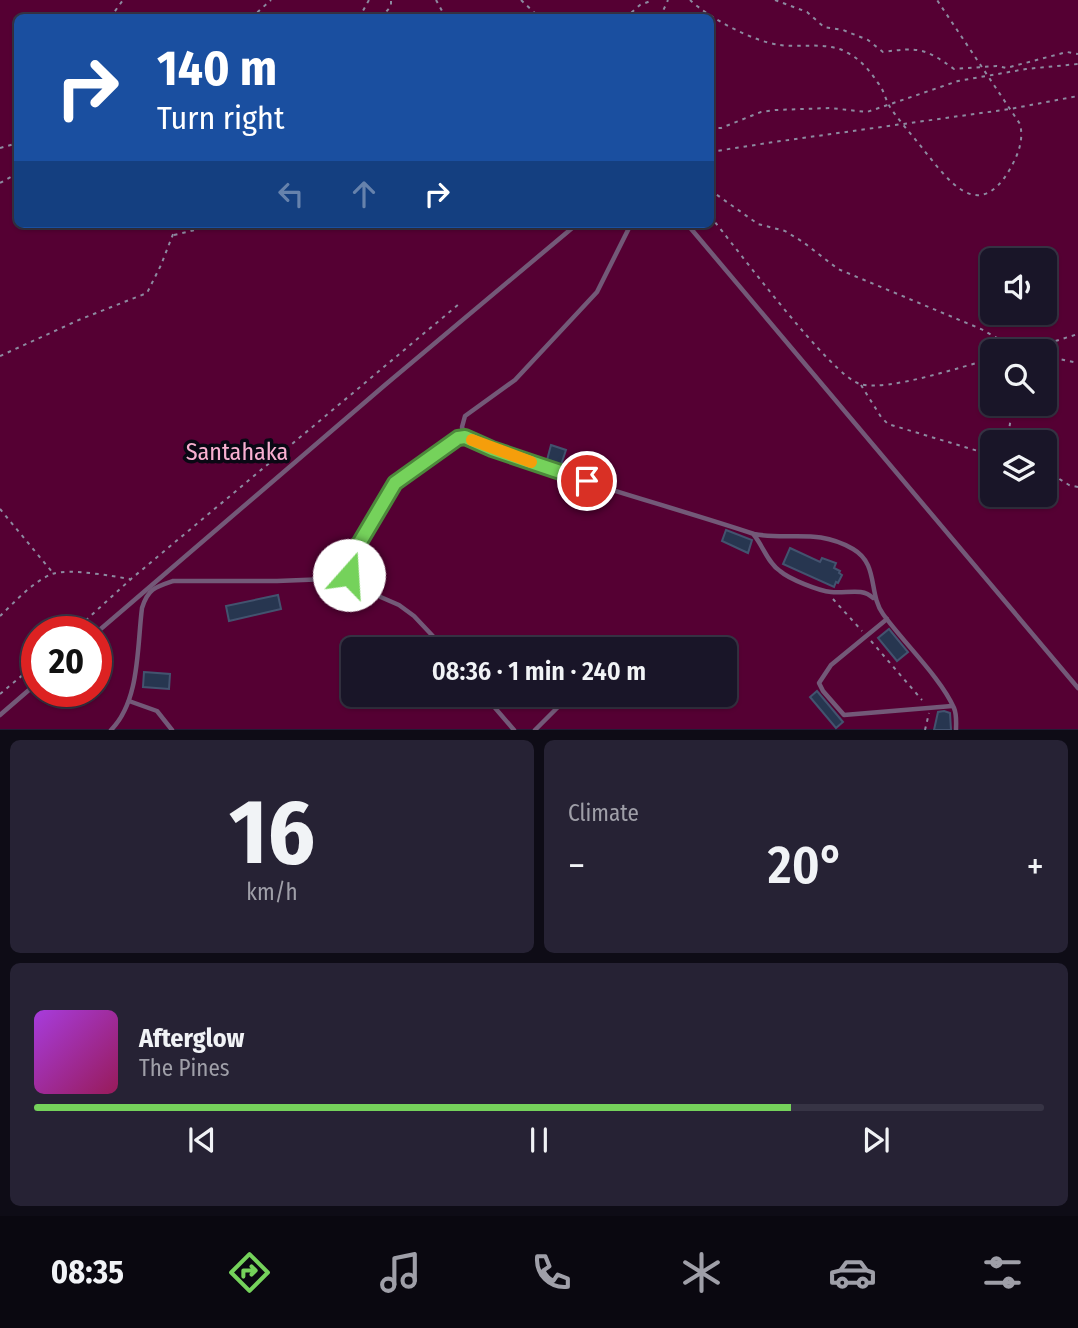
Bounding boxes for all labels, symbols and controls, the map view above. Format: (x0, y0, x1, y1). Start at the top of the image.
text: 140 m (157, 39, 277, 98)
icon: right (42, 42, 133, 133)
text: Turn right (157, 99, 284, 137)
icon: left (272, 175, 310, 213)
icon: ahead (345, 175, 383, 213)
icon: right (418, 175, 456, 213)
map controls (980, 248, 1057, 507)
button: sound (980, 248, 1057, 325)
button: search (980, 339, 1057, 416)
button: layers (980, 430, 1057, 507)
park label: Santahaka (186, 438, 288, 466)
pin (557, 451, 617, 511)
icon: arrive (568, 462, 606, 500)
position arrow (312, 538, 386, 612)
speed limit sign: 20 (21, 616, 112, 707)
text: 08:36 · 1 min · 240 m (432, 656, 646, 687)
text: 16 (229, 778, 315, 887)
text: Climate (568, 799, 639, 827)
text: 20° (768, 834, 844, 897)
text: − (568, 843, 585, 889)
text: + (1027, 843, 1044, 889)
text: km/h (246, 878, 298, 906)
text: Afterglow (139, 1023, 244, 1054)
text: The Pines (139, 1054, 230, 1082)
icon: previous (183, 1121, 221, 1159)
icon: pause (520, 1121, 558, 1159)
icon: next (857, 1121, 895, 1159)
icon: directions (225, 1248, 274, 1297)
icon: music (376, 1248, 425, 1297)
icon: phone (527, 1248, 576, 1297)
icon: climate (677, 1248, 726, 1297)
icon: car (828, 1248, 877, 1297)
icon: filters (978, 1248, 1027, 1297)
text: 08:35 (51, 1253, 124, 1291)

